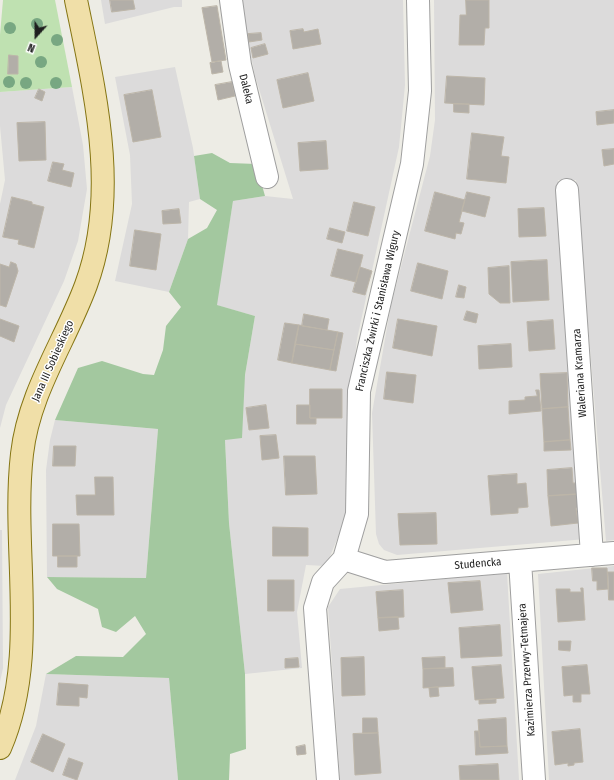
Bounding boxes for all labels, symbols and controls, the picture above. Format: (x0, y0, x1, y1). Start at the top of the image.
north arrow (16, 16, 56, 56)
text: N (26, 40, 37, 55)
street label: Daleka (236, 73, 256, 105)
street label: Franciszka Żwirki i Stanisława Wigury (353, 229, 403, 393)
street label: Jana III Sobieskiego (29, 318, 77, 404)
street label: Waleriana Kramarza (570, 328, 590, 418)
street label: Studencka (454, 555, 502, 573)
street label: Kazimierza Przerwy-Tetmajera (516, 603, 538, 737)

